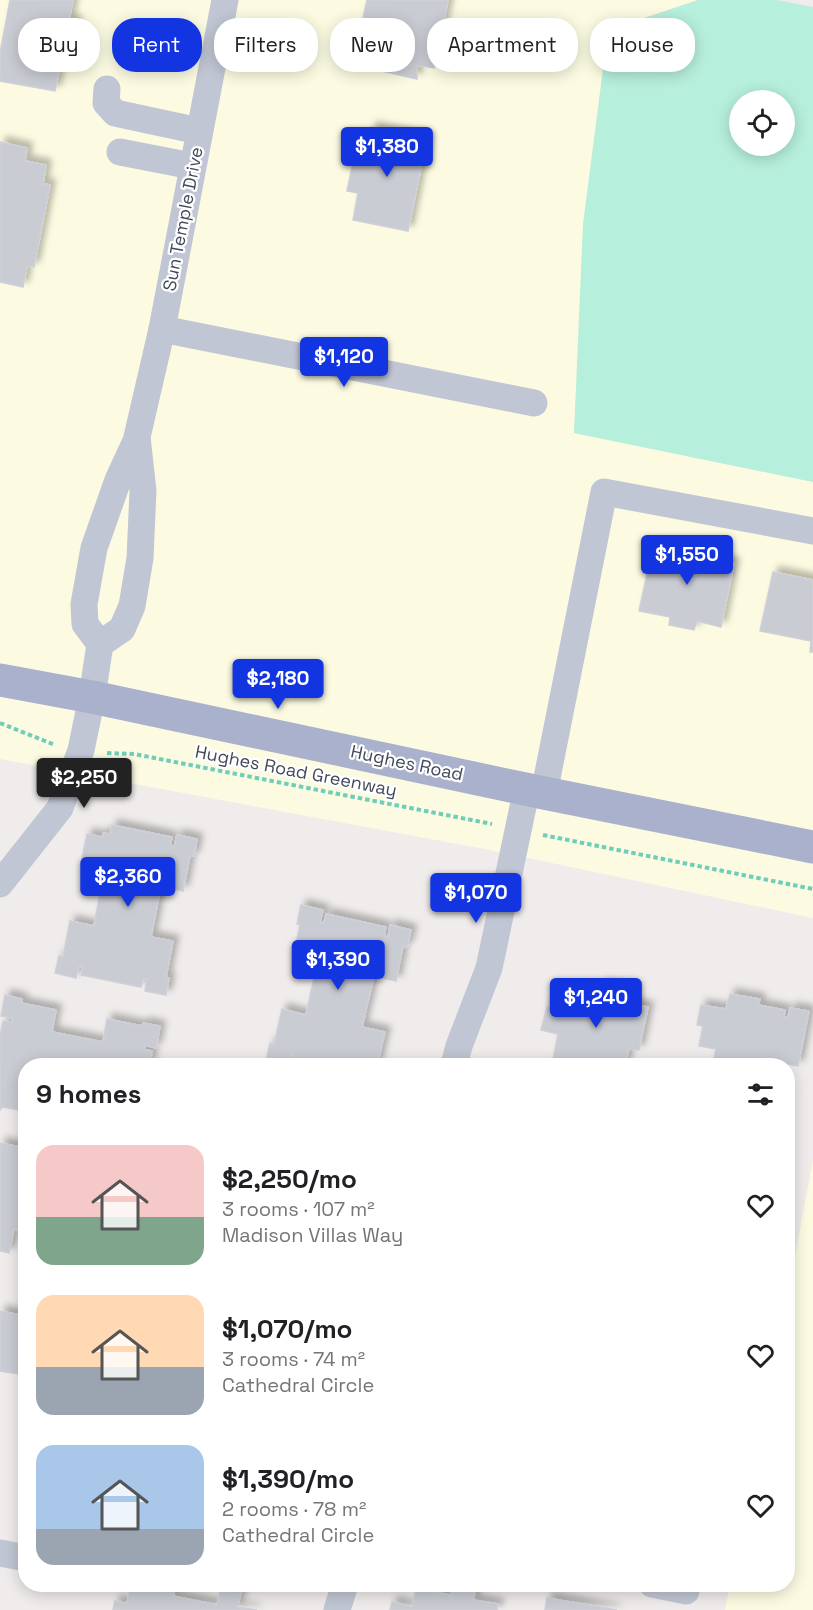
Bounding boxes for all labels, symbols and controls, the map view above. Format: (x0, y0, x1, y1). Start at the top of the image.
chip: Buy (18, 18, 100, 72)
chip: Rent (112, 18, 202, 72)
chip: Filters (214, 18, 318, 72)
chip: New (330, 18, 415, 72)
chip: Apartment (427, 18, 578, 72)
chip: House (590, 18, 695, 72)
map controls (729, 90, 795, 156)
button: locate (729, 90, 795, 156)
pin: $1,380 (338, 127, 436, 178)
text: $1,380 (355, 133, 419, 159)
street label: Sun Temple Drive (157, 145, 208, 293)
pin: $1,120 (295, 337, 393, 388)
text: $1,120 (314, 343, 374, 369)
pin: $1,550 (638, 535, 736, 586)
text: $1,550 (655, 541, 719, 567)
pin: $2,180 (229, 659, 327, 710)
text: $2,180 (247, 665, 309, 691)
street label: Hughes Road (349, 739, 465, 786)
street label: Hughes Road Greenway (193, 740, 399, 801)
pin: $2,250 (35, 758, 133, 809)
text: $2,250 (51, 764, 117, 790)
pin: $2,360 (79, 857, 177, 908)
text: $2,360 (94, 863, 162, 889)
pin: $1,070 (427, 873, 525, 924)
text: $1,070 (444, 879, 508, 905)
pin: $1,390 (289, 940, 387, 991)
text: $1,390 (306, 946, 370, 972)
pin: $1,240 (547, 978, 645, 1029)
text: $1,240 (564, 984, 628, 1010)
text: 9 homes (36, 1077, 141, 1111)
icon: filters (744, 1078, 777, 1111)
text: $2,250/mo (222, 1162, 357, 1196)
icon: home (84, 1169, 156, 1241)
icon: heart (744, 1189, 777, 1222)
text: 3 rooms · 107 m² (222, 1196, 375, 1222)
text: Madison Villas Way (222, 1222, 403, 1248)
text: $1,070/mo (222, 1312, 353, 1346)
icon: home (84, 1319, 156, 1391)
icon: heart (744, 1339, 777, 1372)
text: 3 rooms · 74 m² (222, 1346, 365, 1372)
text: Cathedral Circle (222, 1372, 374, 1398)
text: $1,390/mo (222, 1462, 354, 1496)
icon: home (84, 1469, 156, 1541)
icon: heart (744, 1489, 777, 1522)
text: 2 rooms · 78 m² (222, 1496, 366, 1522)
text: Cathedral Circle (222, 1522, 374, 1548)

